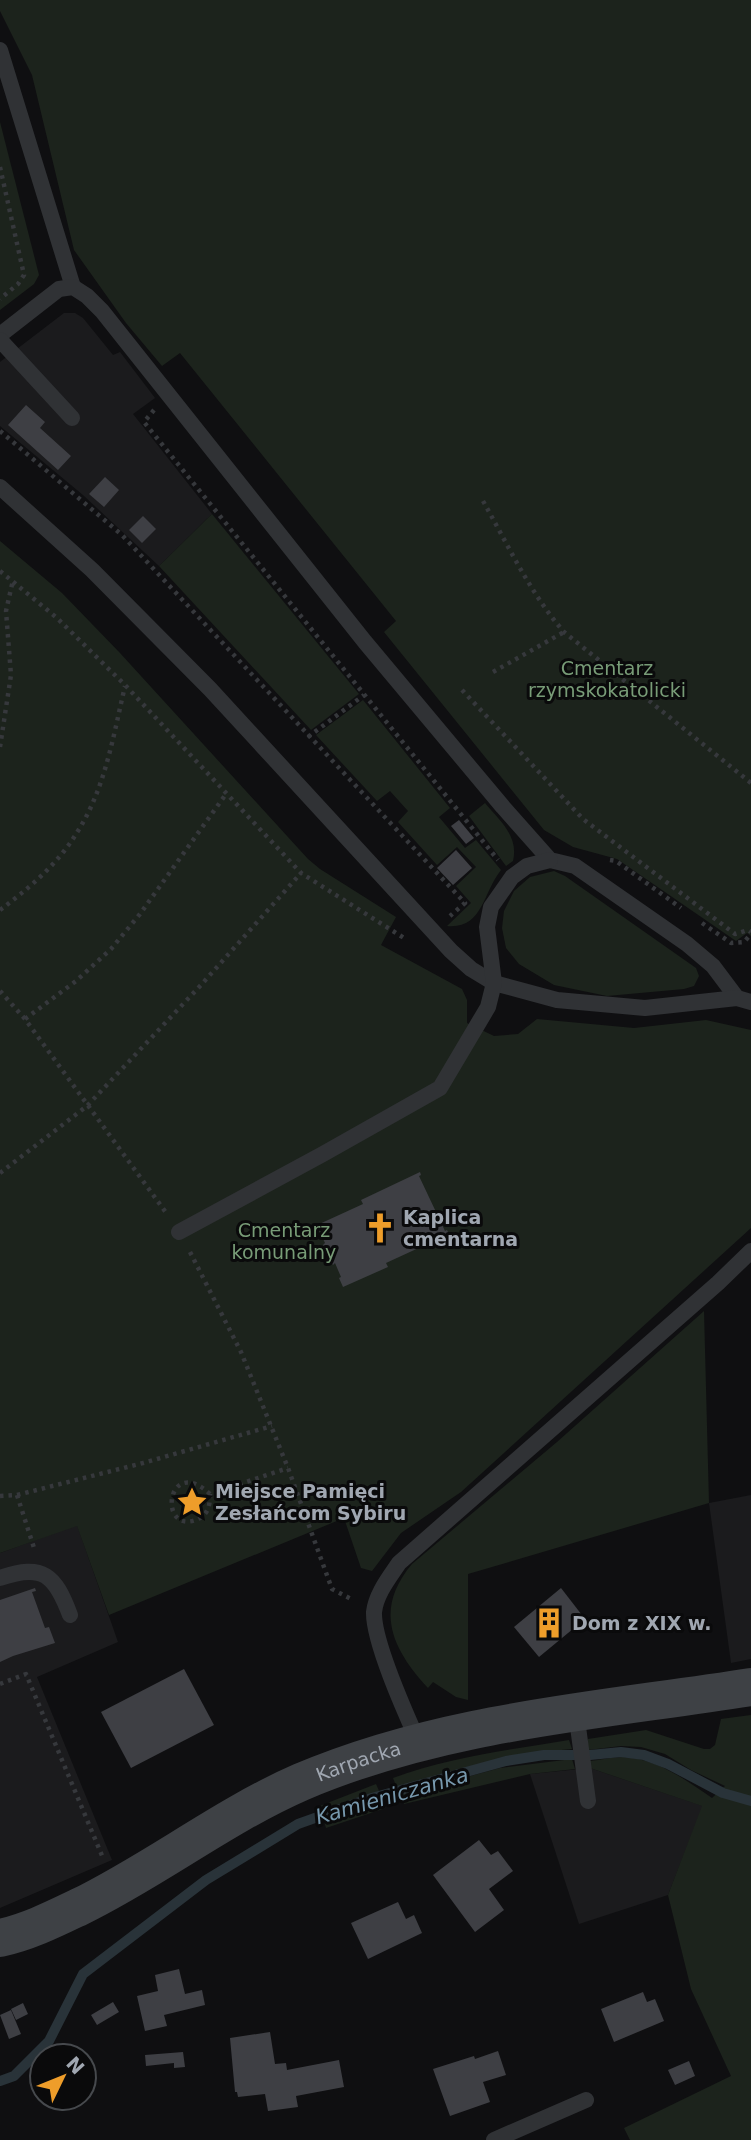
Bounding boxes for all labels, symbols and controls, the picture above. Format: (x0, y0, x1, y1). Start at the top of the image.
park label: Cmentarz rzymskokatolicki (528, 657, 686, 701)
place label: Kaplica cmentarna (403, 1206, 518, 1250)
church icon: Kaplica cmentarna (363, 1211, 397, 1245)
park label: Cmentarz komunalny (232, 1219, 336, 1263)
place label: Miejsce Pamięci Zesłańcom Sybiru (215, 1480, 406, 1524)
place icon: Miejsce Pamięci Zesłańcom Sybiru (175, 1485, 209, 1519)
building icon: Dom z XIX w. (532, 1606, 566, 1640)
place label: Dom z XIX w. (572, 1612, 711, 1634)
street label: Karpacka (313, 1737, 403, 1786)
water label: Kamieniczanka (313, 1763, 471, 1829)
north arrow (28, 2042, 98, 2112)
text: N (62, 2052, 89, 2079)

